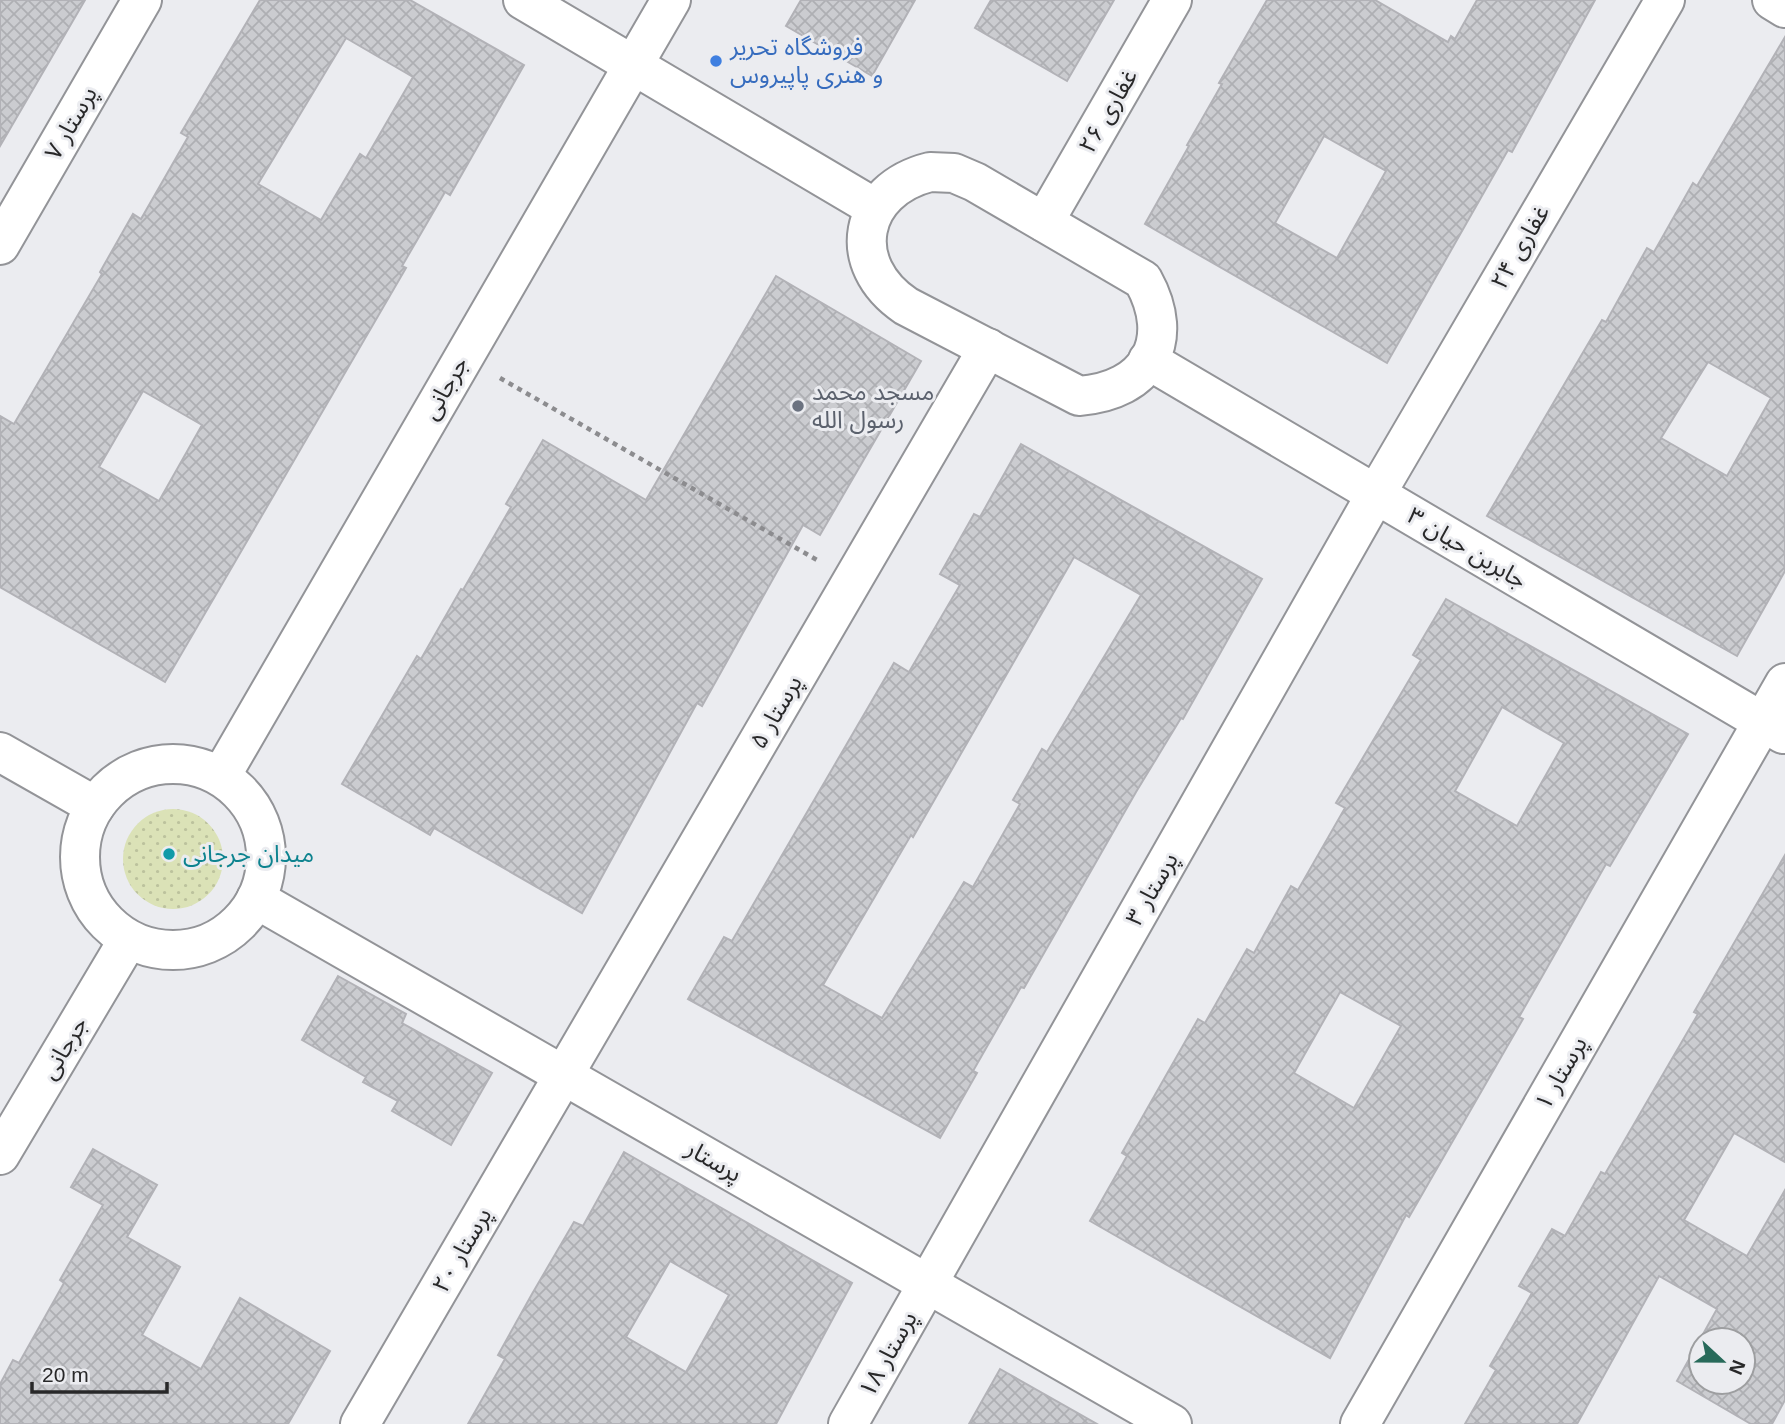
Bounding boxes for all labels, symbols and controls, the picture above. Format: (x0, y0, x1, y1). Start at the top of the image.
place label: فروشگاه تحریر و هنری پاپیروس (729, 33, 883, 90)
marker: فروشگاه تحریر و هنری پاپیروس (708, 53, 724, 69)
street label: غفاری ۲۶ (1073, 64, 1143, 158)
street label: پرستار ۷ (39, 81, 104, 165)
street label: غفاری ۲۴ (1485, 200, 1555, 294)
street label: جرجانی (416, 352, 474, 424)
place label: مسجد محمد رسول الله (812, 378, 934, 434)
marker: مسجد محمد رسول الله (790, 398, 806, 414)
street label: جابربن حیان ۳ (1402, 502, 1532, 594)
street label: پرستار ۵ (744, 670, 809, 754)
place label: میدان جرجانی (183, 840, 314, 868)
marker: میدان جرجانی (161, 846, 177, 862)
street label: پرستار ۳ (1120, 847, 1185, 931)
street label: جرجانی (35, 1012, 93, 1084)
street label: پرستار ۱ (1529, 1031, 1594, 1115)
street label: پرستار (680, 1133, 747, 1189)
street label: پرستار ۲۰ (426, 1202, 499, 1298)
street label: پرستار ۱۸ (853, 1306, 924, 1402)
north arrow (1687, 1326, 1757, 1396)
scale bar (32, 1350, 166, 1394)
text: N (1725, 1357, 1750, 1377)
text: 20 m (42, 1363, 89, 1386)

